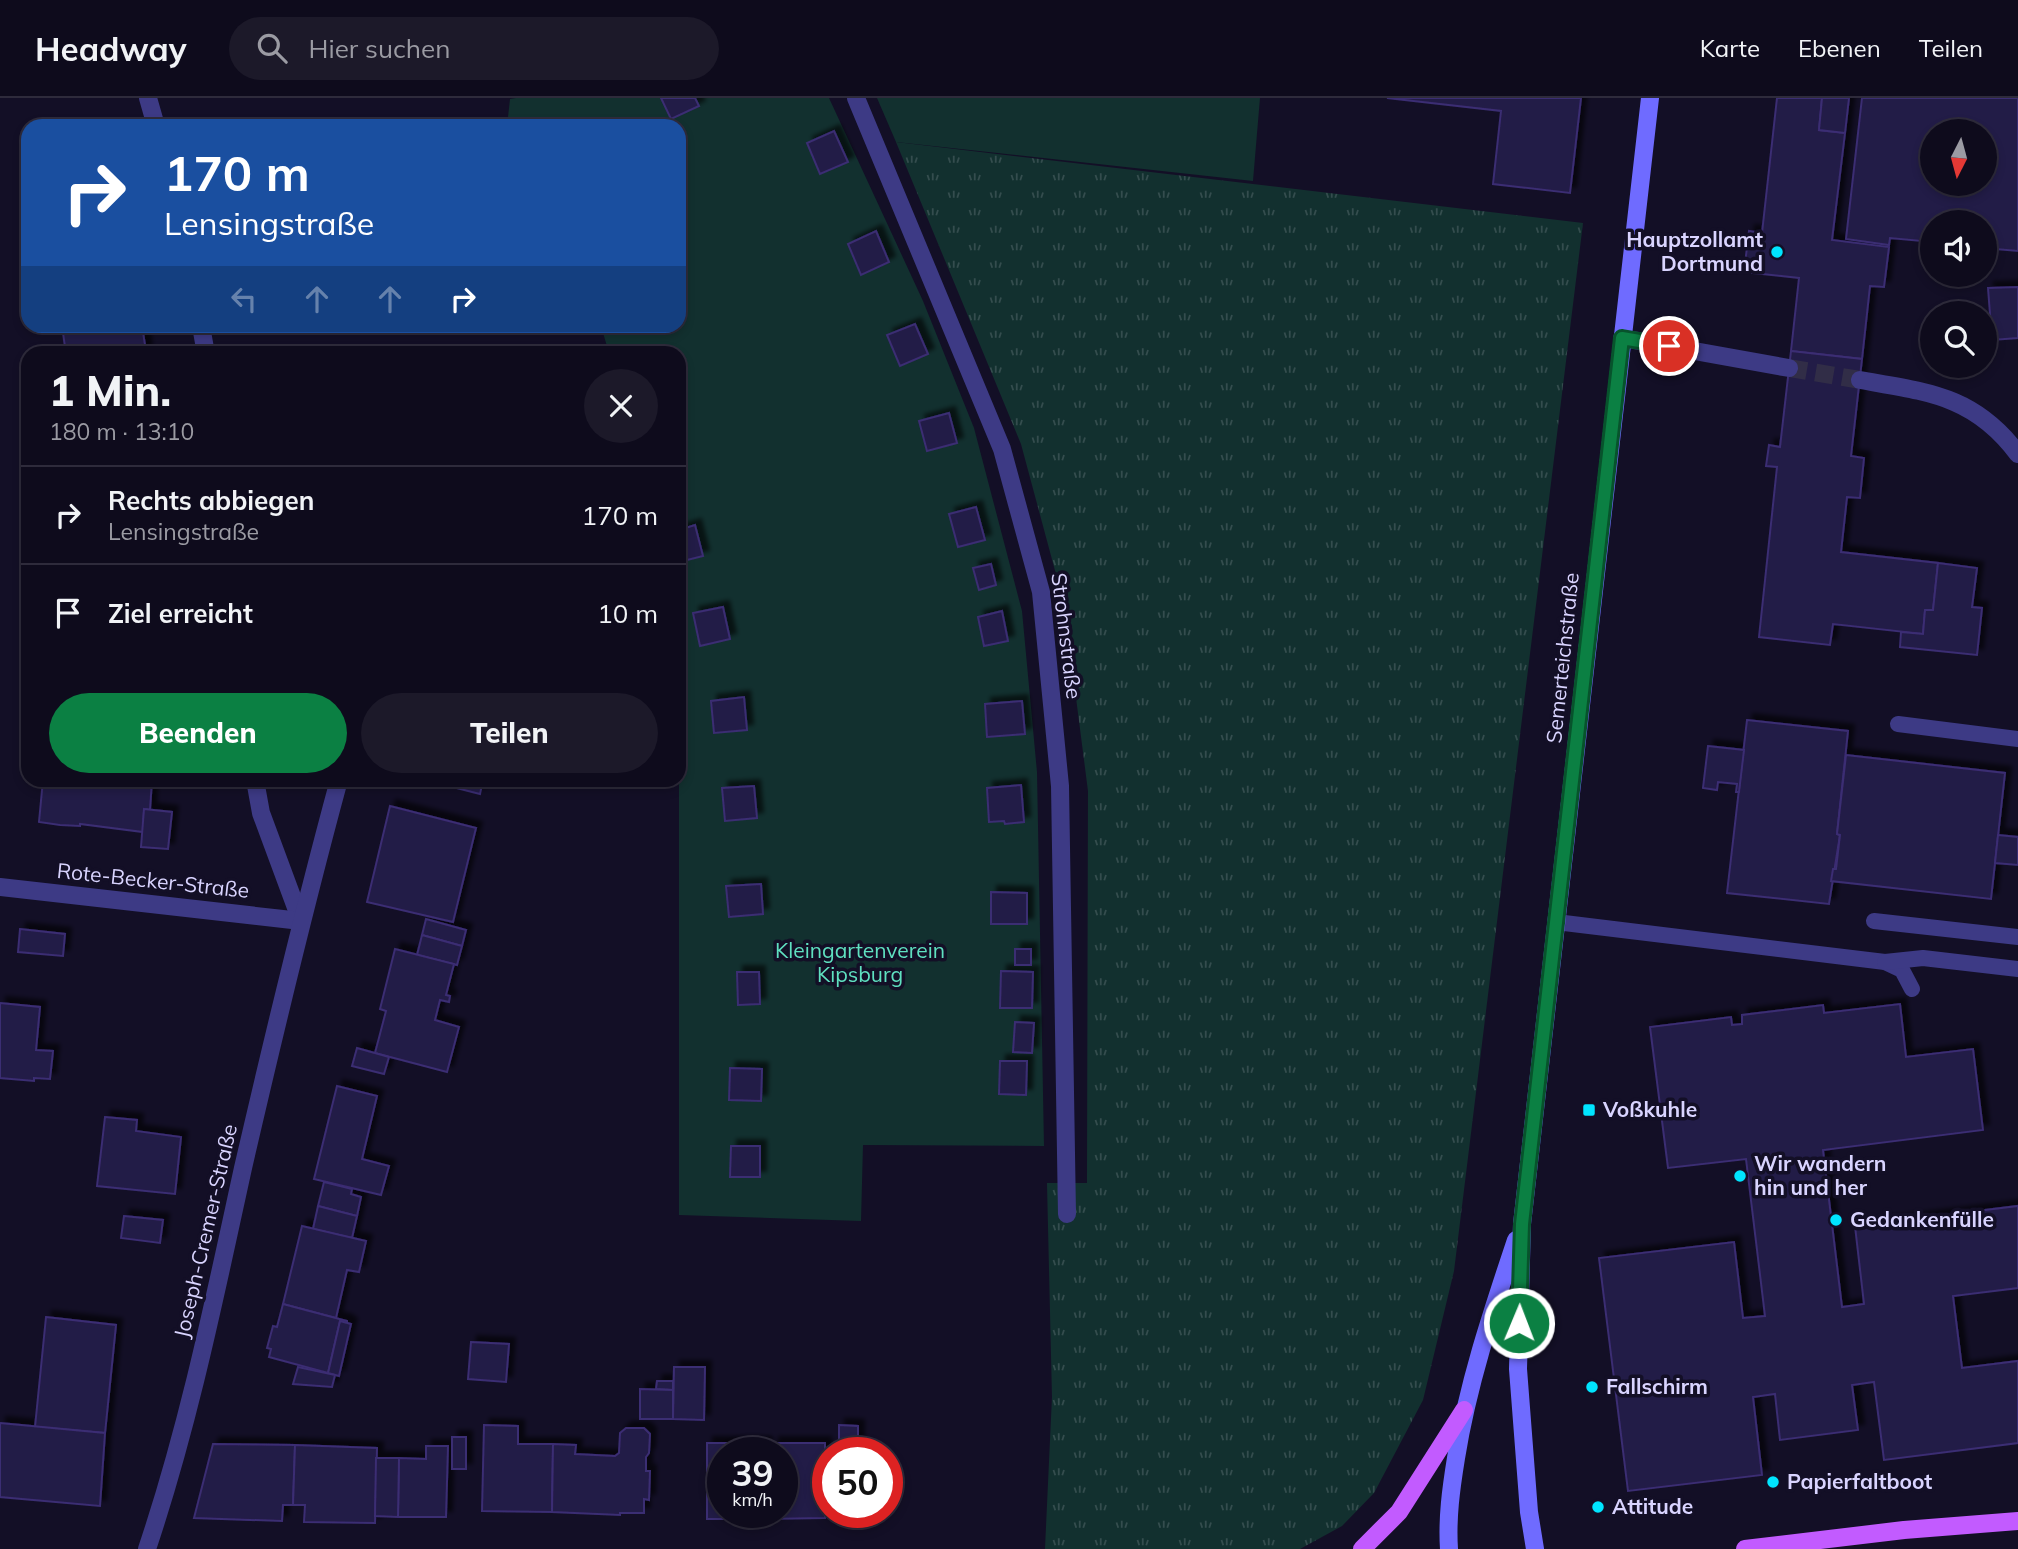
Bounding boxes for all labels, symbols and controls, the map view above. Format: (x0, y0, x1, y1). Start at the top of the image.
search box (229, 17, 719, 80)
text: Headway (35, 28, 187, 69)
icon: search (253, 29, 291, 67)
text: Hier suchen (309, 32, 450, 65)
text: Karte (1700, 33, 1760, 63)
text: Ebenen (1798, 33, 1881, 63)
text: Teilen (1919, 33, 1983, 63)
north arrow (1920, 119, 1997, 196)
map controls (1920, 119, 1997, 378)
text: 170 m (164, 142, 310, 203)
icon: right (49, 147, 140, 238)
text: Lensingstraße (164, 203, 374, 243)
button: sound (1920, 210, 1997, 287)
place label: Hauptzollamt Dortmund (1626, 226, 1763, 276)
marker: Hauptzollamt Dortmund (1769, 244, 1785, 260)
icon: left (225, 280, 263, 318)
icon: ahead (298, 280, 336, 318)
icon: ahead (371, 280, 409, 318)
icon: right (444, 280, 482, 318)
button: search (1920, 301, 1997, 378)
pin (1639, 316, 1699, 376)
icon: arrive (1650, 327, 1688, 365)
text: 1 Min. (49, 364, 171, 417)
button: close (584, 369, 658, 443)
text: 180 m · 13:10 (49, 417, 194, 446)
text: Rechts abbiegen (108, 484, 314, 517)
icon: right (49, 496, 87, 534)
text: 170 m (582, 499, 658, 532)
text: Lensingstraße (108, 517, 259, 546)
street label: Strohnstraße (1046, 571, 1088, 700)
street label: Semerteichstraße (1540, 571, 1584, 745)
icon: arrive (49, 594, 87, 632)
text: Ziel erreicht (108, 597, 253, 630)
text: 10 m (597, 597, 658, 630)
button: Beenden (49, 693, 347, 773)
button: Teilen (361, 693, 658, 773)
street label: Rote-Becker-Straße (56, 857, 250, 903)
park label: Kleingartenverein Kipsburg (775, 937, 945, 987)
place label: Voßkuhle (1602, 1096, 1697, 1122)
marker: Voßkuhle (1581, 1102, 1597, 1118)
street label: Joseph-Cremer-Straße (168, 1121, 242, 1340)
place label: Wir wandern hin und her (1754, 1150, 1887, 1200)
marker: Wir wandern hin und her (1732, 1168, 1748, 1184)
place label: Gedankenfülle (1850, 1206, 1994, 1232)
marker: Gedankenfülle (1828, 1212, 1844, 1228)
position arrow (1482, 1286, 1556, 1360)
place label: Fallschirm (1606, 1373, 1708, 1399)
marker: Fallschirm (1584, 1379, 1600, 1395)
speed limit sign: 50 (812, 1437, 903, 1528)
text: 39 (731, 1451, 774, 1495)
place label: Papierfaltboot (1787, 1468, 1932, 1494)
marker: Papierfaltboot (1765, 1474, 1781, 1490)
text: km/h (732, 1488, 773, 1511)
place label: Attitude (1612, 1493, 1693, 1519)
marker: Attitude (1590, 1499, 1606, 1515)

